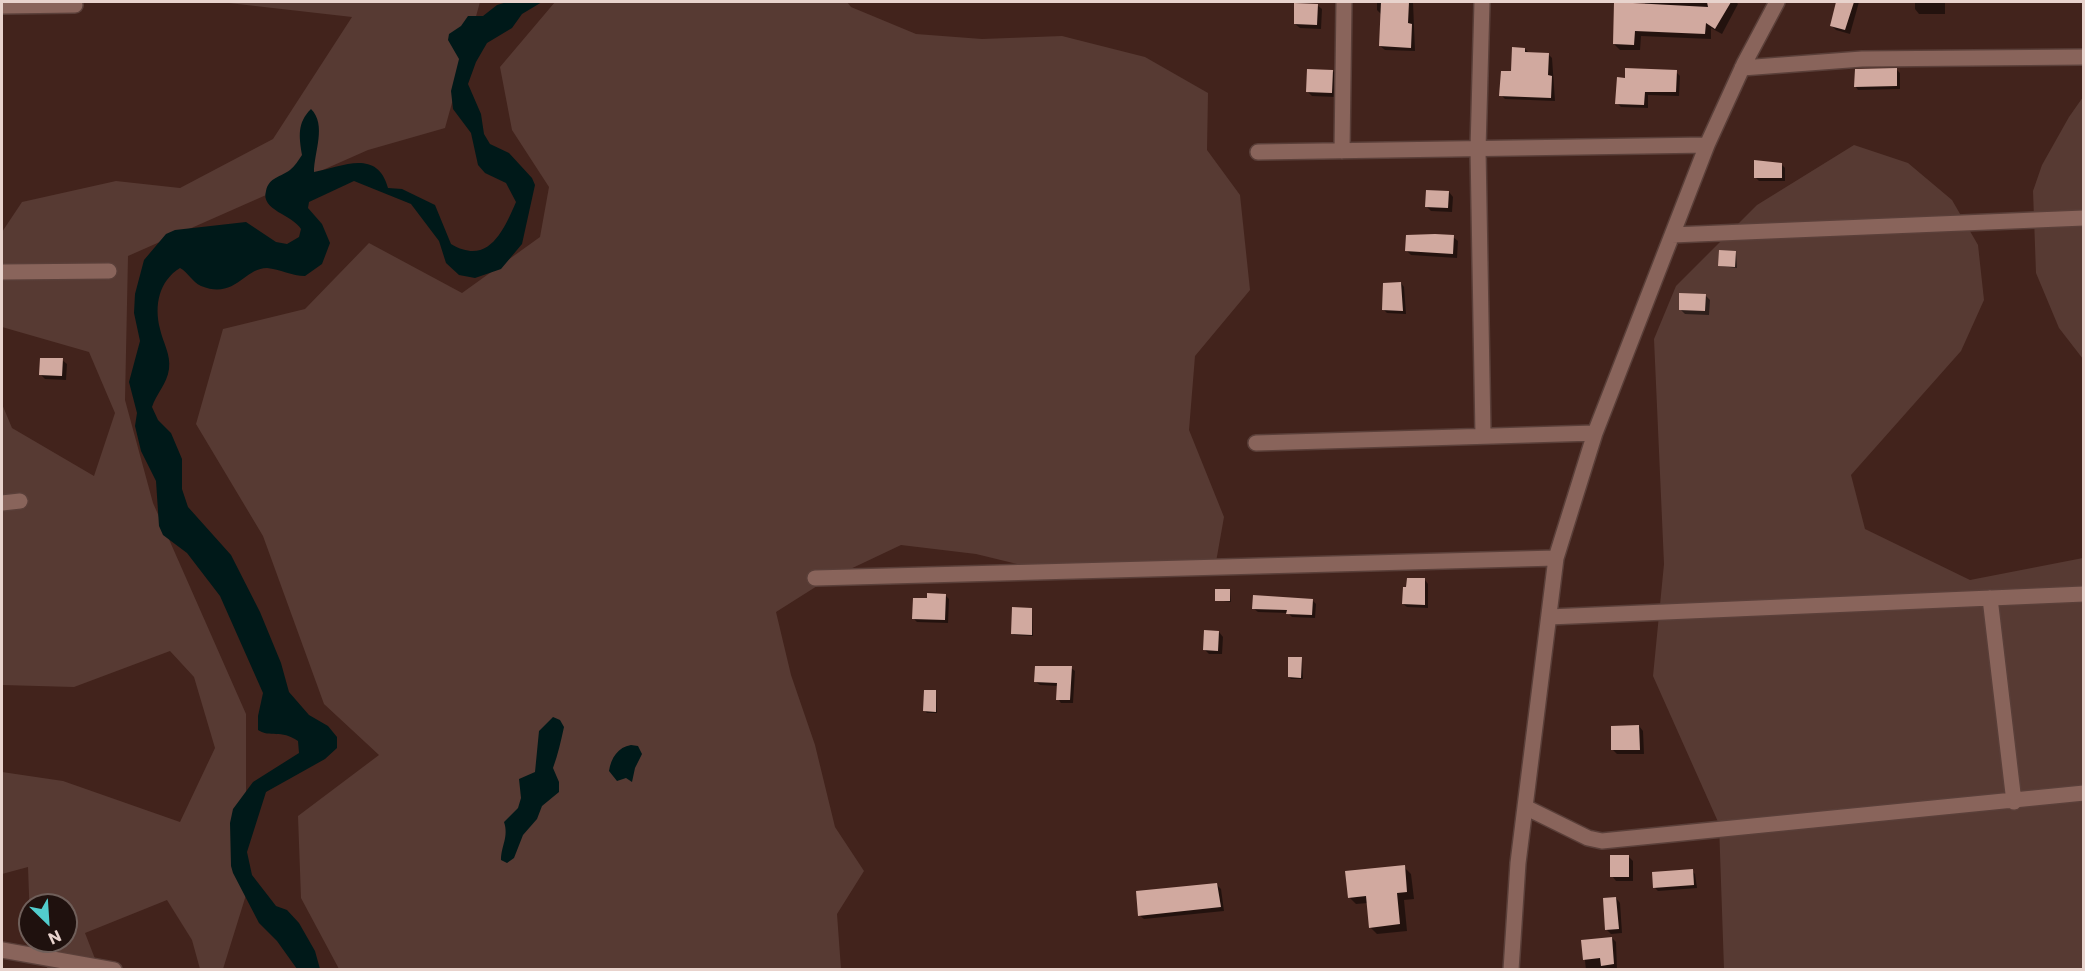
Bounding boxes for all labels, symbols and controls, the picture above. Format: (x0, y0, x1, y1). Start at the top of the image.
north arrow (18, 893, 78, 953)
text: N (46, 927, 64, 949)

